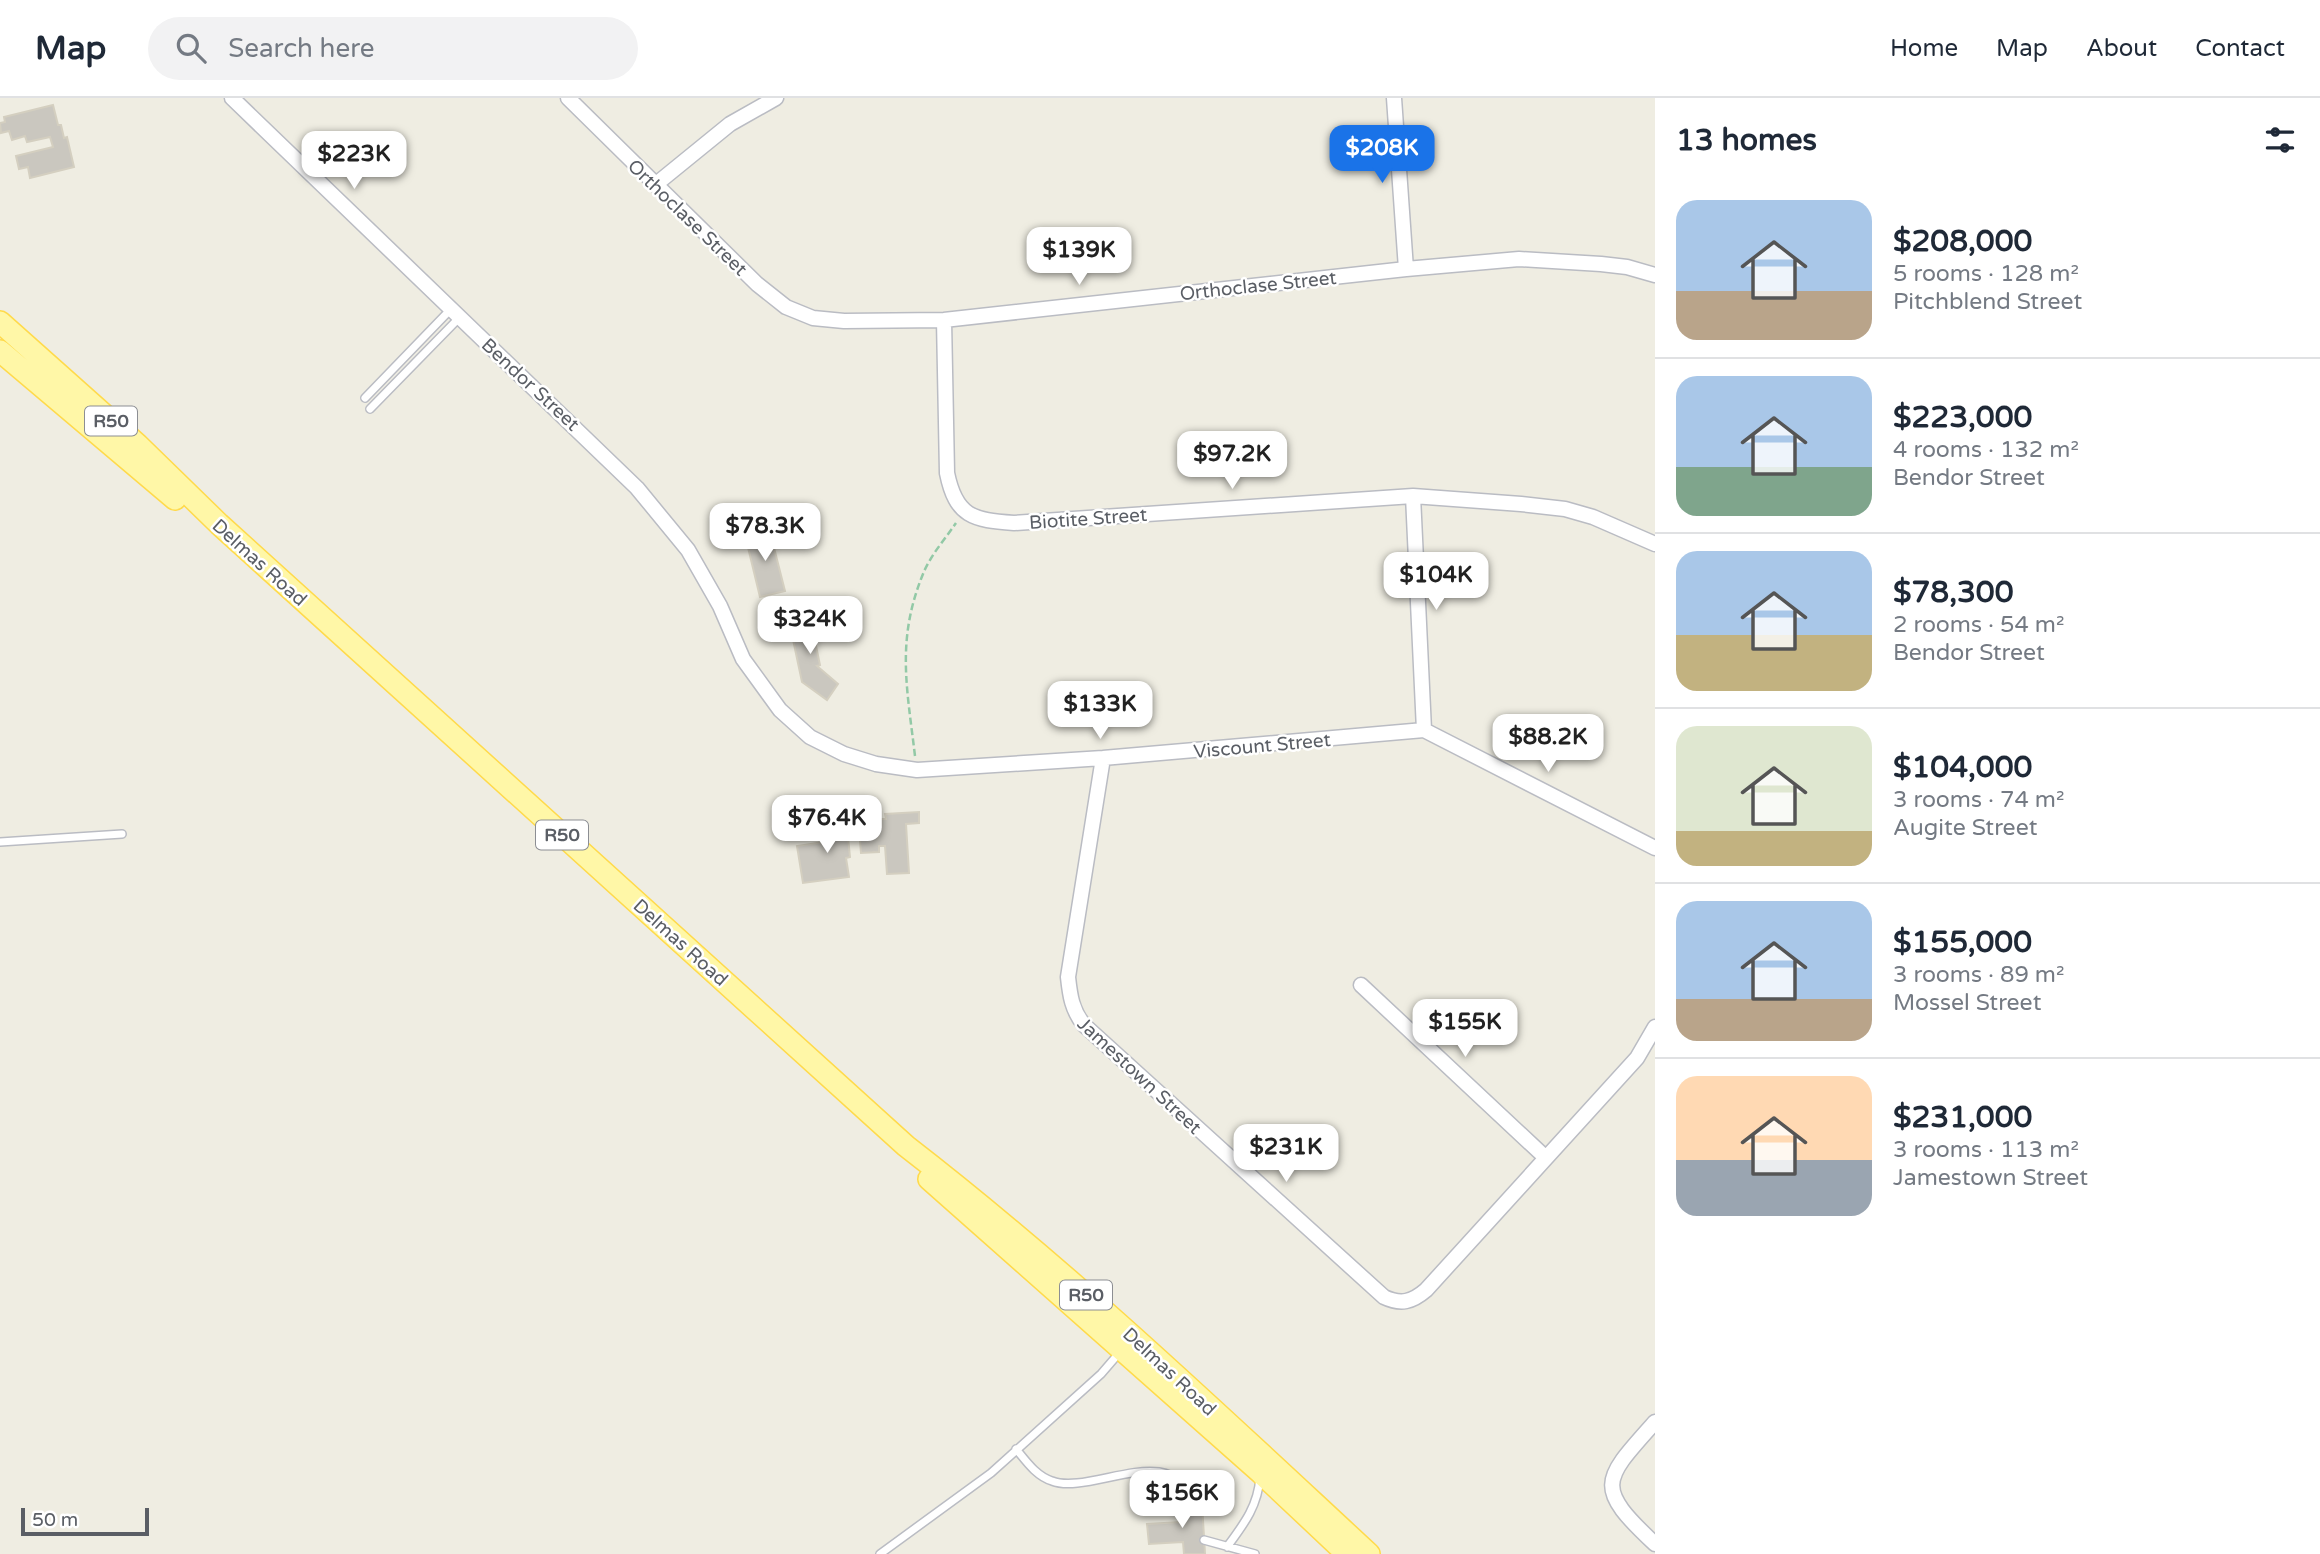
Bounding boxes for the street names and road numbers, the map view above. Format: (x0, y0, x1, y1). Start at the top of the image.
street label: Orthoclase Street (623, 155, 752, 280)
street label: Orthoclase Street (1179, 267, 1338, 305)
street label: Bendor Street (477, 334, 584, 436)
road number: R50 (85, 407, 137, 436)
street label: Biotite Street (1028, 504, 1148, 534)
street label: Delmas Road (208, 515, 311, 611)
street label: Viscount Street (1192, 729, 1332, 763)
road number: R50 (536, 820, 588, 850)
street label: Delmas Road (629, 895, 732, 991)
street label: Jamestown Street (1073, 1013, 1206, 1139)
road number: R50 (1060, 1280, 1112, 1310)
street label: Delmas Road (1118, 1323, 1220, 1420)

